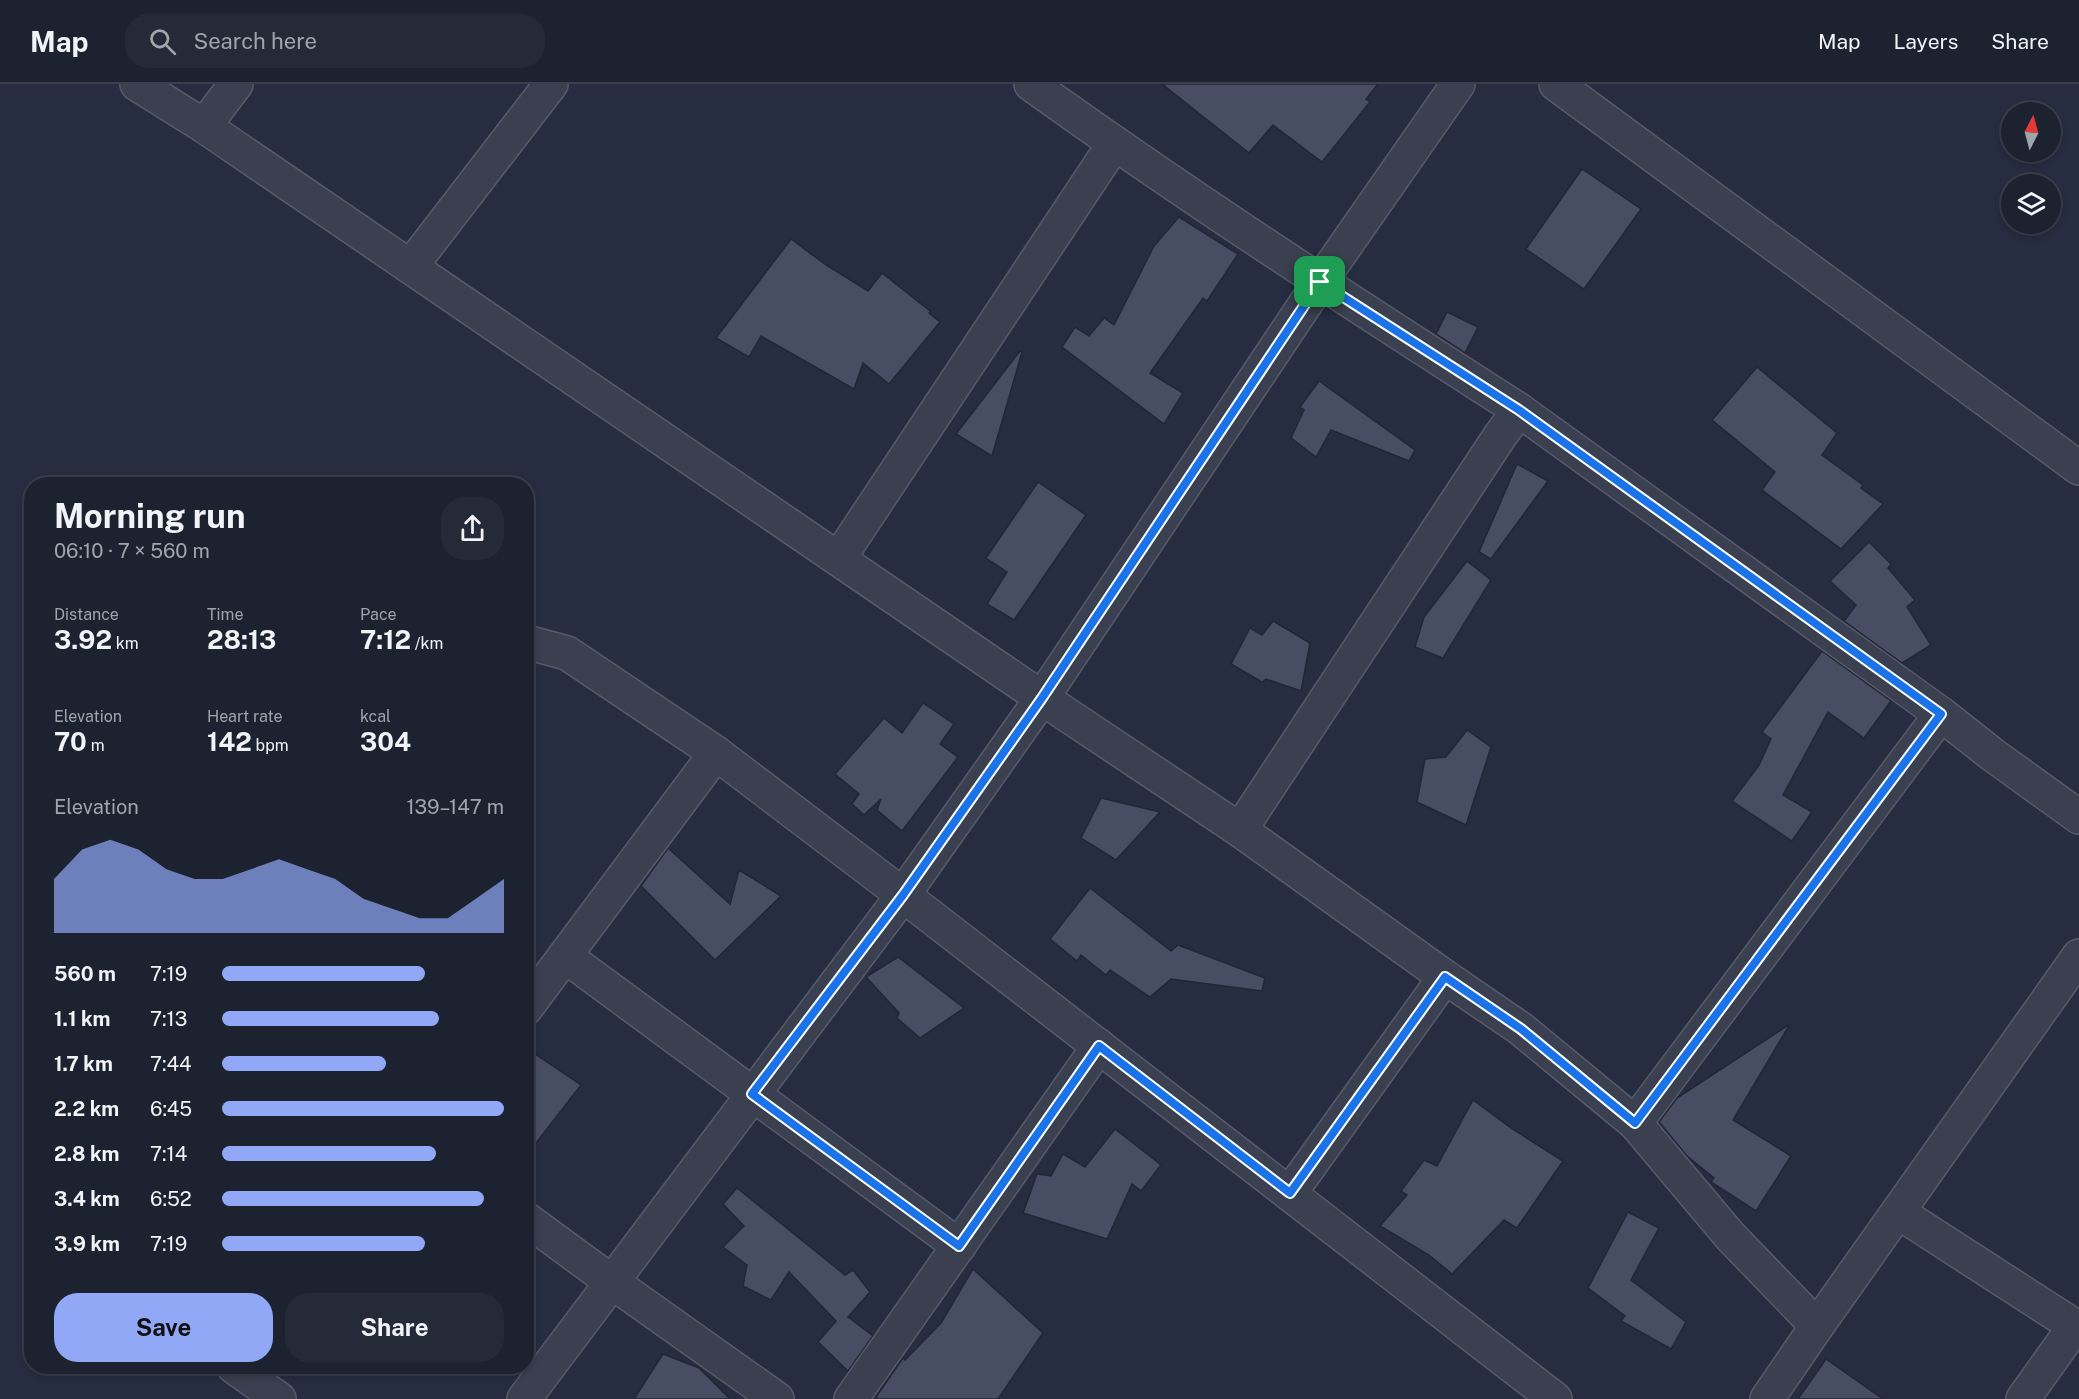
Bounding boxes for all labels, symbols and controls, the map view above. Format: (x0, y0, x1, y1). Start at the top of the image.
search box (125, 14, 545, 68)
text: Map (30, 25, 89, 58)
icon: search (146, 25, 179, 58)
text: Search here (194, 28, 317, 54)
text: Map (1818, 29, 1861, 54)
text: Layers (1894, 29, 1958, 54)
text: Share (1991, 29, 2049, 54)
north arrow (2001, 102, 2061, 162)
map controls (2001, 102, 2061, 234)
button: layers (2001, 174, 2061, 234)
pin (1294, 256, 1345, 307)
icon: arrive (1303, 265, 1336, 298)
text: Morning run (54, 497, 246, 535)
button: share (441, 497, 504, 560)
text: 06:10 · 7 × 560 m (54, 539, 210, 563)
text: Distance (54, 605, 119, 624)
text: Time (207, 605, 243, 624)
text: Pace (360, 605, 397, 624)
text: 3.92 (54, 624, 112, 655)
text: 28:13 (207, 624, 276, 655)
text: 7:12 (360, 624, 411, 655)
text: km (112, 634, 139, 653)
text: /km (411, 634, 443, 653)
text: Elevation (54, 707, 122, 726)
text: Heart rate (207, 707, 283, 726)
text: kcal (360, 707, 391, 726)
text: 70 (54, 726, 87, 757)
text: 142 (207, 726, 252, 757)
text: 304 (360, 726, 411, 757)
text: m (87, 736, 105, 755)
text: bpm (252, 736, 289, 755)
text: Elevation (54, 795, 139, 819)
text: 139–147 m (406, 795, 504, 819)
text: 560 m (54, 962, 116, 986)
text: 7:19 (150, 962, 187, 986)
text: 1.1 km (54, 1007, 111, 1031)
text: 7:13 (150, 1007, 187, 1031)
text: 1.7 km (54, 1052, 113, 1076)
text: 7:44 (150, 1052, 192, 1076)
text: 2.2 km (54, 1097, 119, 1121)
text: 6:45 (150, 1097, 192, 1121)
text: 2.8 km (54, 1142, 120, 1166)
text: 7:14 (150, 1142, 187, 1166)
text: 3.4 km (54, 1187, 120, 1211)
text: 6:52 (150, 1187, 192, 1211)
text: 3.9 km (54, 1232, 120, 1256)
text: 7:19 (150, 1232, 187, 1256)
button: Save (54, 1293, 273, 1362)
button: Share (285, 1293, 504, 1362)

